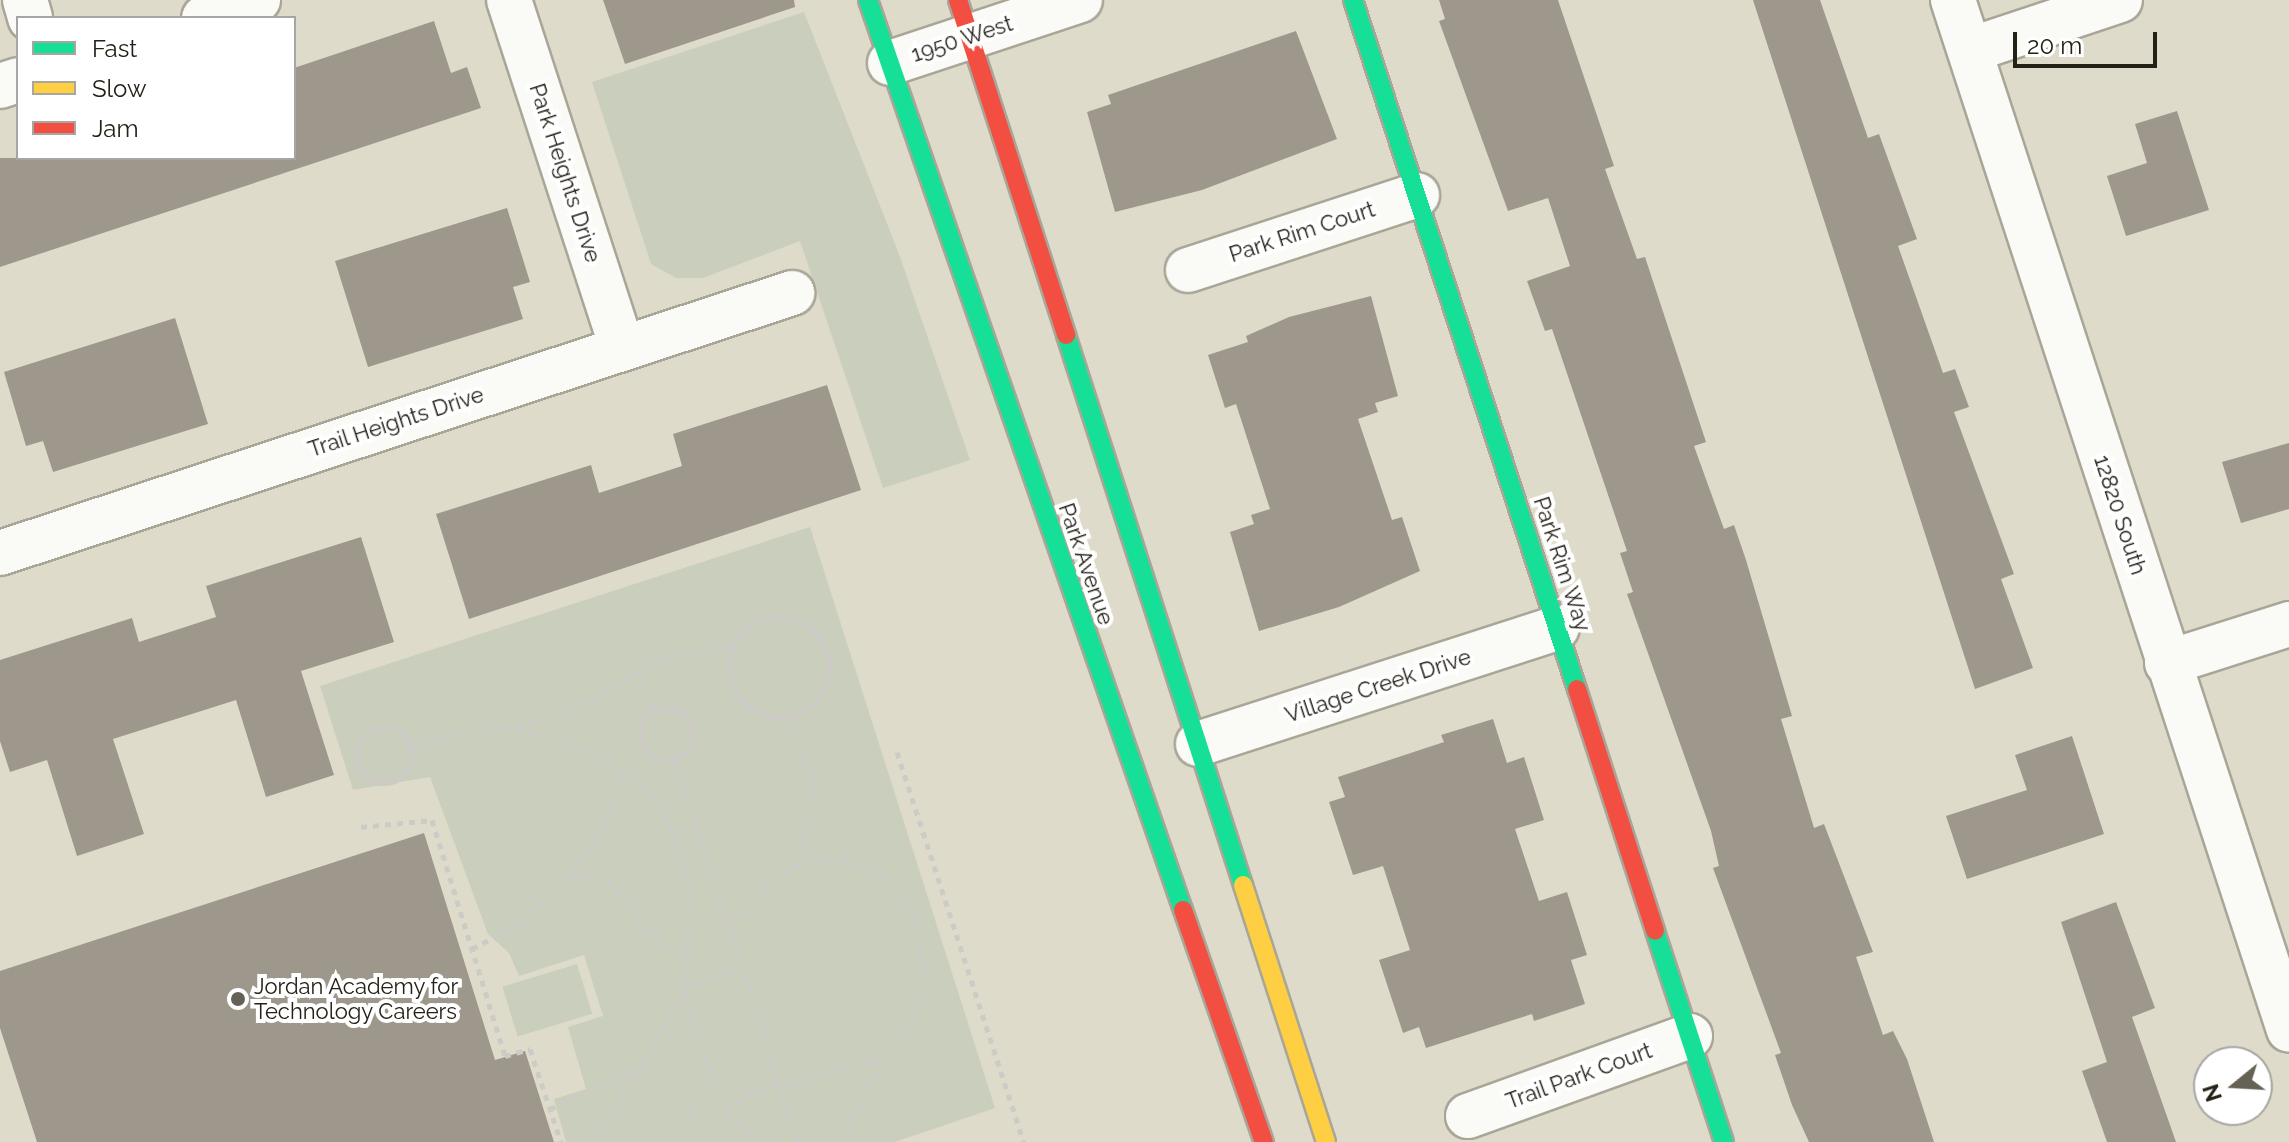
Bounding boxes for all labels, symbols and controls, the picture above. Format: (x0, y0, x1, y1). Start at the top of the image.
street label: 1950 West (908, 10, 1016, 68)
legend (16, 16, 296, 160)
scale bar (2017, 16, 2161, 66)
text: 20 m (2027, 31, 2082, 60)
text: Fast (92, 34, 137, 63)
text: Slow (92, 74, 146, 103)
street label: Park Heights Drive (524, 80, 606, 266)
text: Jam (92, 114, 138, 143)
street label: Park Rim Court (1226, 196, 1378, 268)
street label: Trail Heights Drive (305, 381, 487, 463)
street label: 12820 South (2088, 452, 2152, 578)
street label: Park Rim Way (1528, 493, 1596, 635)
street label: Park Avenue (1053, 499, 1119, 629)
street label: Village Creek Drive (1282, 643, 1474, 729)
place label: Jordan Academy for Technology Careers (254, 973, 459, 1024)
marker: Jordan Academy for Technology Careers (229, 990, 247, 1008)
street label: Trail Park Court (1502, 1037, 1656, 1115)
north arrow (2193, 1046, 2273, 1126)
text: N (2197, 1081, 2227, 1105)

